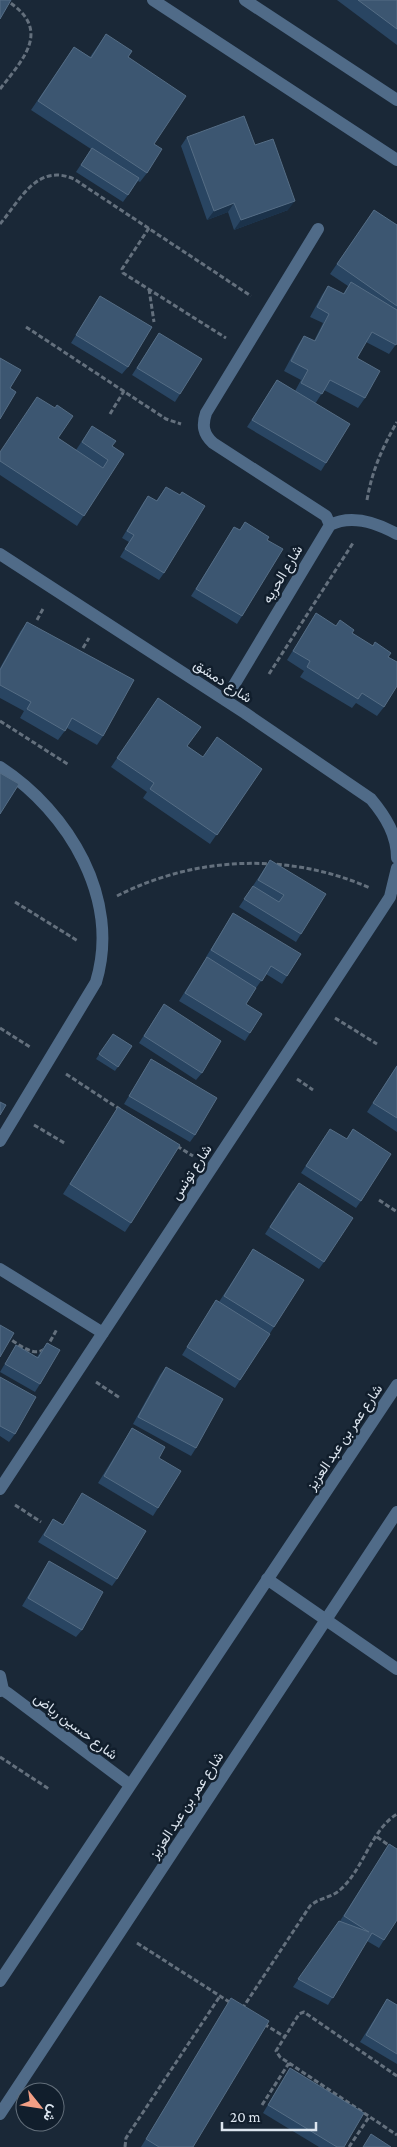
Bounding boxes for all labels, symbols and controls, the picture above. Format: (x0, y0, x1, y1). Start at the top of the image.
street label: شارع الحريه (258, 542, 308, 607)
street label: شارع دمشق (189, 656, 255, 708)
street label: شارع تونس (167, 1141, 217, 1204)
street label: شارع عمر بن عبد العزيز (302, 1381, 388, 1495)
street label: شارع حسين رياض (29, 1689, 121, 1765)
street label: شارع عمر بن عبد العزيز (145, 1749, 229, 1864)
north arrow (15, 2082, 65, 2132)
scale bar (222, 2100, 316, 2132)
text: ش (39, 2102, 62, 2125)
text: 20 m (230, 2109, 261, 2125)

